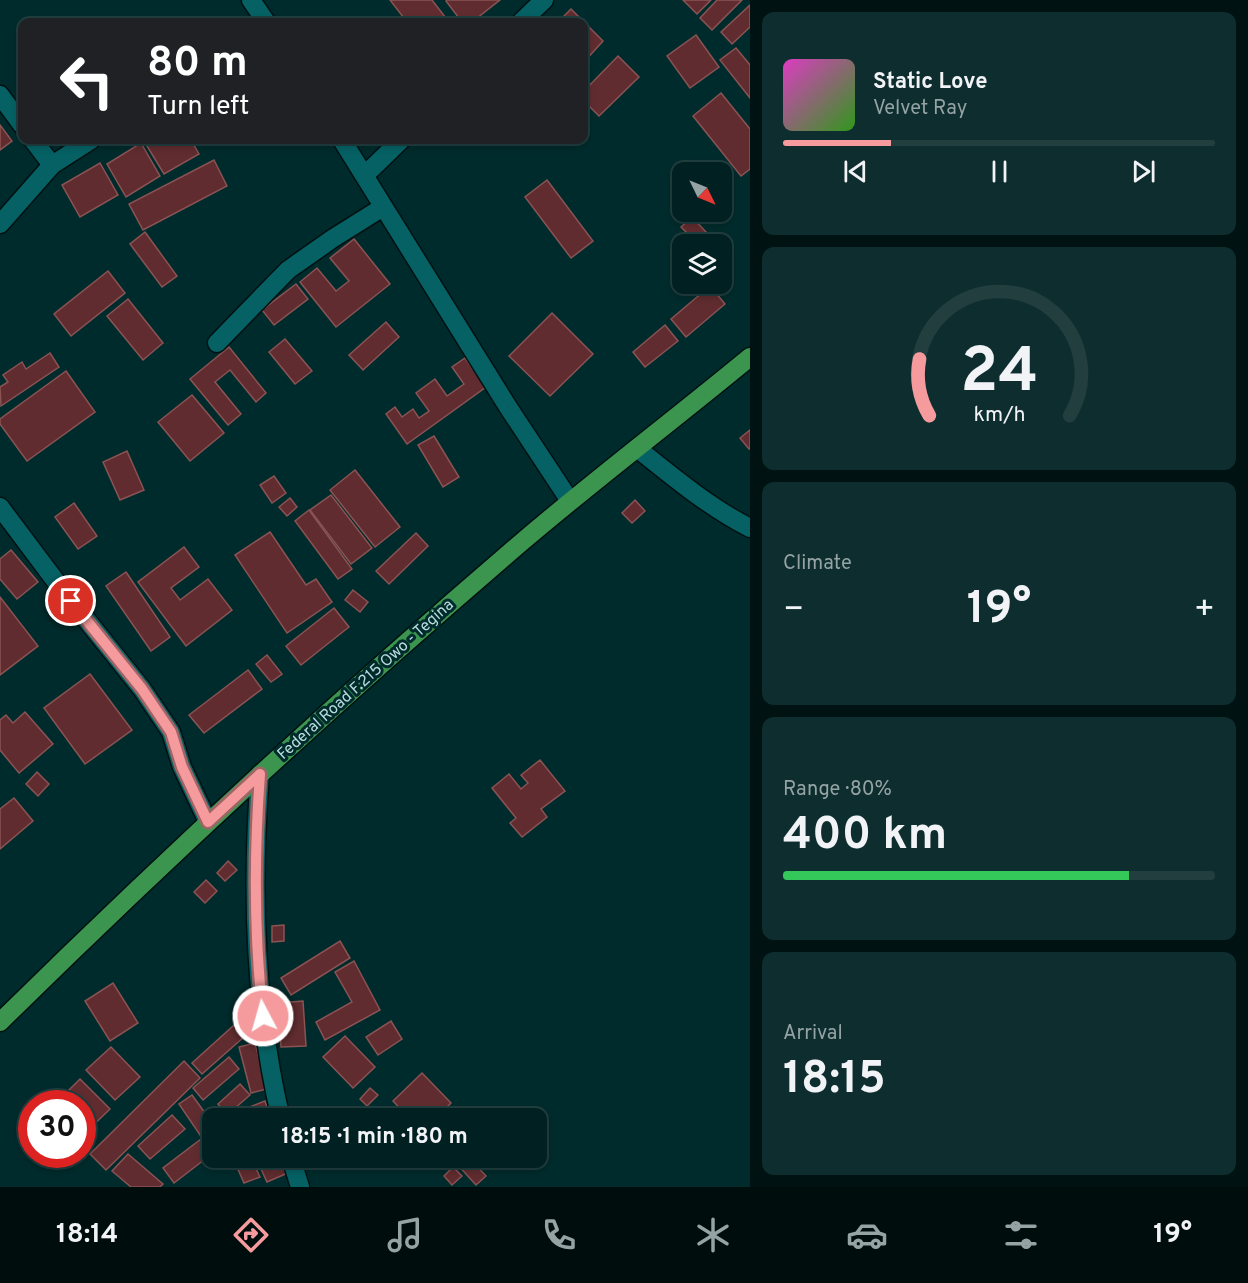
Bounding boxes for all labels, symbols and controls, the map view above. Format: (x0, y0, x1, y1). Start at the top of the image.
text: 80 m (147, 38, 248, 91)
icon: left (48, 42, 126, 120)
text: Static Love (873, 69, 987, 96)
text: Turn left (147, 90, 249, 124)
text: Velvet Ray (873, 96, 967, 122)
icon: previous (839, 155, 872, 188)
icon: pause (983, 155, 1016, 188)
icon: next (1127, 155, 1160, 188)
north arrow (672, 162, 732, 222)
map controls (672, 162, 732, 294)
button: layers (672, 234, 732, 294)
text: 24 (960, 335, 1038, 414)
text: km/h (973, 402, 1025, 429)
text: Climate (783, 551, 852, 577)
pin (45, 575, 96, 626)
text: 19° (967, 582, 1031, 639)
icon: arrive (54, 584, 87, 617)
text: − (783, 590, 804, 632)
text: + (1194, 590, 1215, 632)
street label: Federal Road F.215 Owo - Tegina (274, 595, 458, 765)
text: Range · 80% (783, 777, 892, 803)
text: 400 km (783, 808, 947, 865)
position arrow (231, 984, 295, 1048)
text: Arrival (783, 1021, 843, 1047)
text: 18:15 (783, 1052, 886, 1109)
speed limit sign: 30 (18, 1090, 96, 1168)
text: 18:15 · 1 min · 180 m (281, 1124, 468, 1151)
icon: directions (230, 1214, 272, 1256)
icon: music (384, 1214, 426, 1256)
icon: phone (538, 1214, 580, 1256)
icon: climate (692, 1214, 734, 1256)
icon: car (846, 1214, 888, 1256)
icon: filters (1000, 1214, 1042, 1256)
text: 18:14 (56, 1218, 118, 1252)
text: 19° (1153, 1218, 1192, 1252)

